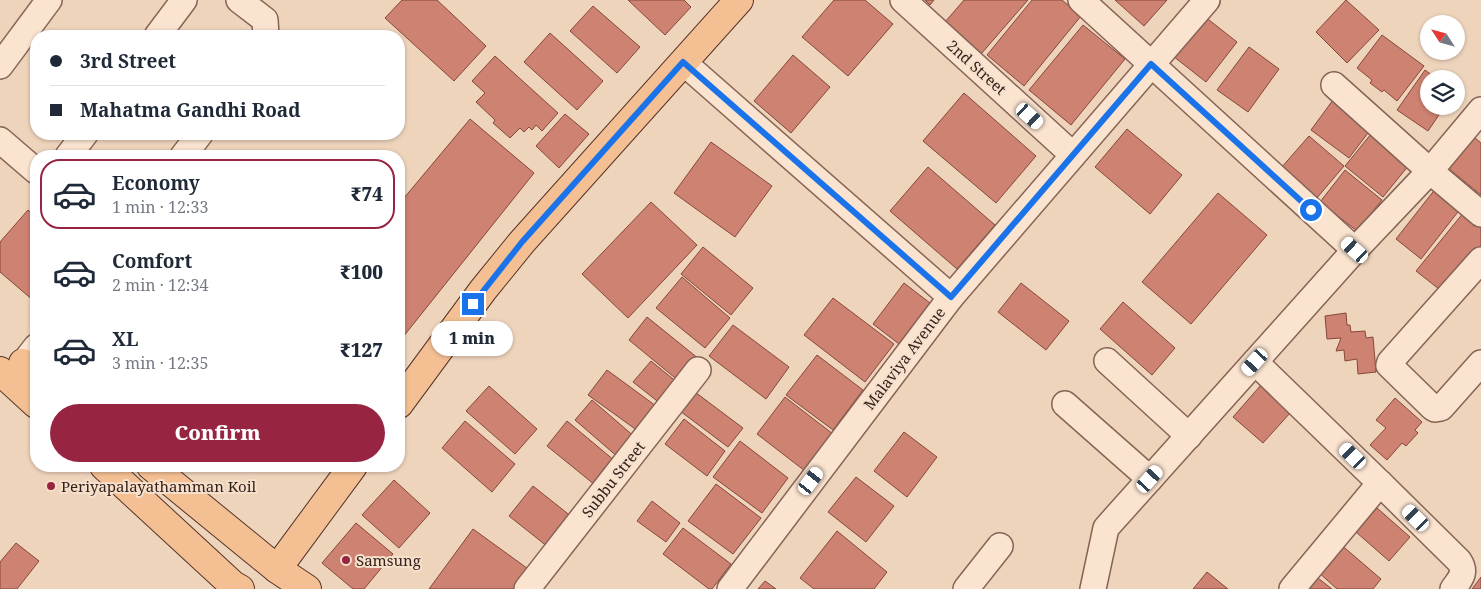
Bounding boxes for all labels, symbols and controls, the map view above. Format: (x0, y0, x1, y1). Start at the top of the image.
north arrow (1420, 15, 1465, 60)
map controls (1420, 15, 1465, 115)
street label: 2nd Street (943, 35, 1011, 99)
text: 3rd Street (80, 48, 176, 74)
button: layers (1420, 70, 1465, 115)
text: Mahatma Gandhi Road (80, 97, 301, 123)
car (1013, 100, 1046, 132)
text: Economy (112, 170, 200, 196)
icon: car (52, 172, 97, 217)
text: ₹74 (351, 181, 383, 207)
text: 1 min · 12:33 (112, 196, 208, 218)
route start (1300, 199, 1322, 221)
car (1338, 234, 1371, 266)
text: Comfort (112, 248, 192, 274)
icon: car (52, 250, 97, 295)
text: ₹100 (340, 259, 383, 285)
text: 2 min · 12:34 (112, 274, 208, 296)
route end (462, 293, 484, 315)
street label: Malaviya Avenue (859, 303, 949, 413)
callout: 1 min (432, 322, 514, 356)
text: XL (112, 326, 138, 352)
text: 1 min (449, 327, 495, 349)
icon: car (52, 328, 97, 373)
text: ₹127 (340, 337, 383, 363)
car (1239, 346, 1270, 378)
text: 3 min · 12:35 (112, 352, 208, 374)
button: Confirm (50, 404, 385, 462)
street label: Subbu Street (577, 437, 649, 521)
car (1337, 440, 1369, 472)
car (1134, 463, 1165, 495)
car (795, 465, 826, 497)
place label: Periyapalayathamman Koil (61, 476, 257, 496)
marker: Periyapalayathamman Koil (45, 480, 57, 492)
car (1400, 502, 1431, 534)
place label: Samsung (356, 550, 421, 570)
marker: Samsung (340, 554, 352, 566)

